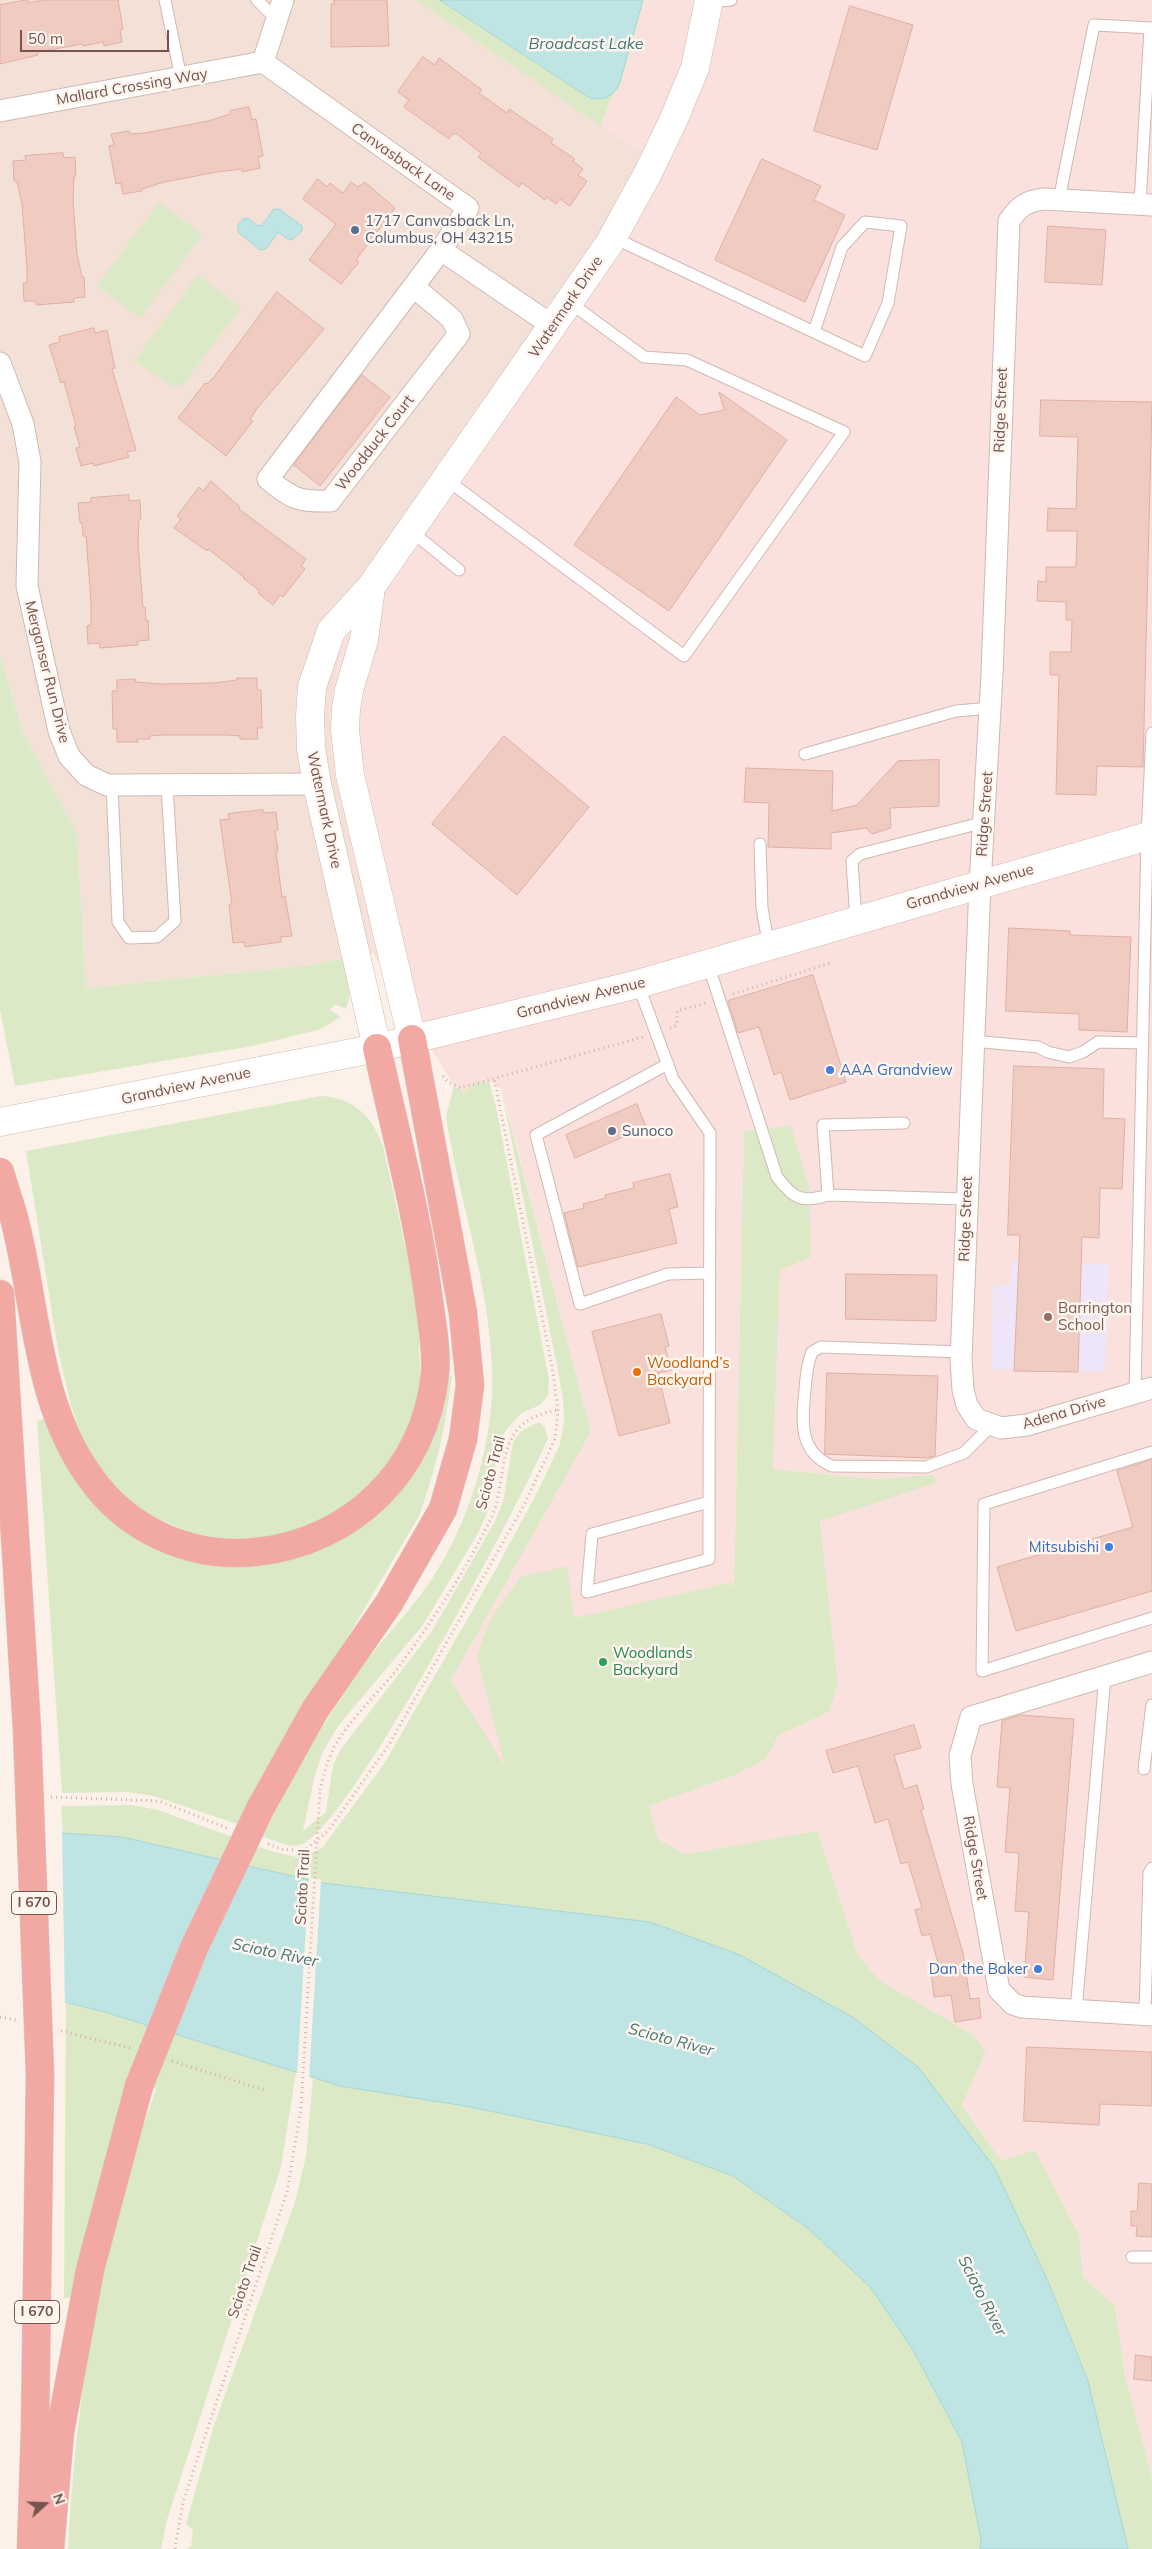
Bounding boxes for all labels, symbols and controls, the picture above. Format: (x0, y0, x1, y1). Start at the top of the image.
scale bar (22, 20, 171, 52)
text: 50 m (28, 29, 63, 48)
water label: Broadcast Lake (528, 34, 644, 54)
street label: Mallard Crossing Way (55, 65, 209, 109)
street label: Canvasback Lane (347, 119, 459, 205)
place label: 1717 Canvasback Ln, Columbus, OH 43215 (365, 212, 514, 247)
marker: 1717 Canvasback Ln, Columbus, OH 43215 (349, 224, 361, 236)
street label: Watermark Drive (525, 253, 607, 361)
street label: Ridge Street (991, 367, 1011, 453)
street label: Woodduck Court (332, 391, 418, 495)
street label: Merganser Run Drive (21, 599, 73, 745)
street label: Watermark Drive (303, 750, 345, 870)
street label: Ridge Street (973, 771, 997, 857)
street label: Grandview Avenue (904, 860, 1036, 914)
street label: Grandview Avenue (515, 973, 647, 1023)
place label: AAA Grandview (840, 1061, 953, 1079)
street label: Grandview Avenue (120, 1063, 252, 1109)
marker: AAA Grandview (824, 1064, 836, 1076)
place label: Sunoco (622, 1122, 673, 1140)
marker: Sunoco (606, 1125, 618, 1137)
street label: Ridge Street (956, 1176, 976, 1262)
place label: Barrington School (1058, 1299, 1132, 1334)
marker: Barrington School (1042, 1311, 1054, 1323)
place label: Woodland’s Backyard (647, 1354, 730, 1389)
marker: Woodland’s Backyard (631, 1366, 643, 1378)
street label: Adena Drive (1020, 1392, 1108, 1434)
street label: Scioto Trail (472, 1434, 510, 1512)
place label: Mitsubishi (1029, 1538, 1099, 1556)
marker: Mitsubishi (1103, 1541, 1115, 1553)
place label: Woodlands Backyard (613, 1644, 693, 1679)
marker: Woodlands Backyard (597, 1656, 609, 1668)
street label: Ridge Street (959, 1814, 991, 1902)
street label: Scioto Trail (292, 1849, 314, 1925)
road number: I 670 (12, 1892, 56, 1915)
water label: Scioto River (230, 1935, 320, 1971)
place label: Dan the Baker (929, 1960, 1028, 1978)
marker: Dan the Baker (1032, 1963, 1044, 1975)
water label: Scioto River (626, 2019, 716, 2061)
street label: Scioto Trail (224, 2243, 266, 2321)
water label: Scioto River (954, 2253, 1010, 2339)
road number: I 670 (15, 2300, 60, 2324)
north arrow (20, 2479, 70, 2529)
text: N (49, 2491, 69, 2507)

